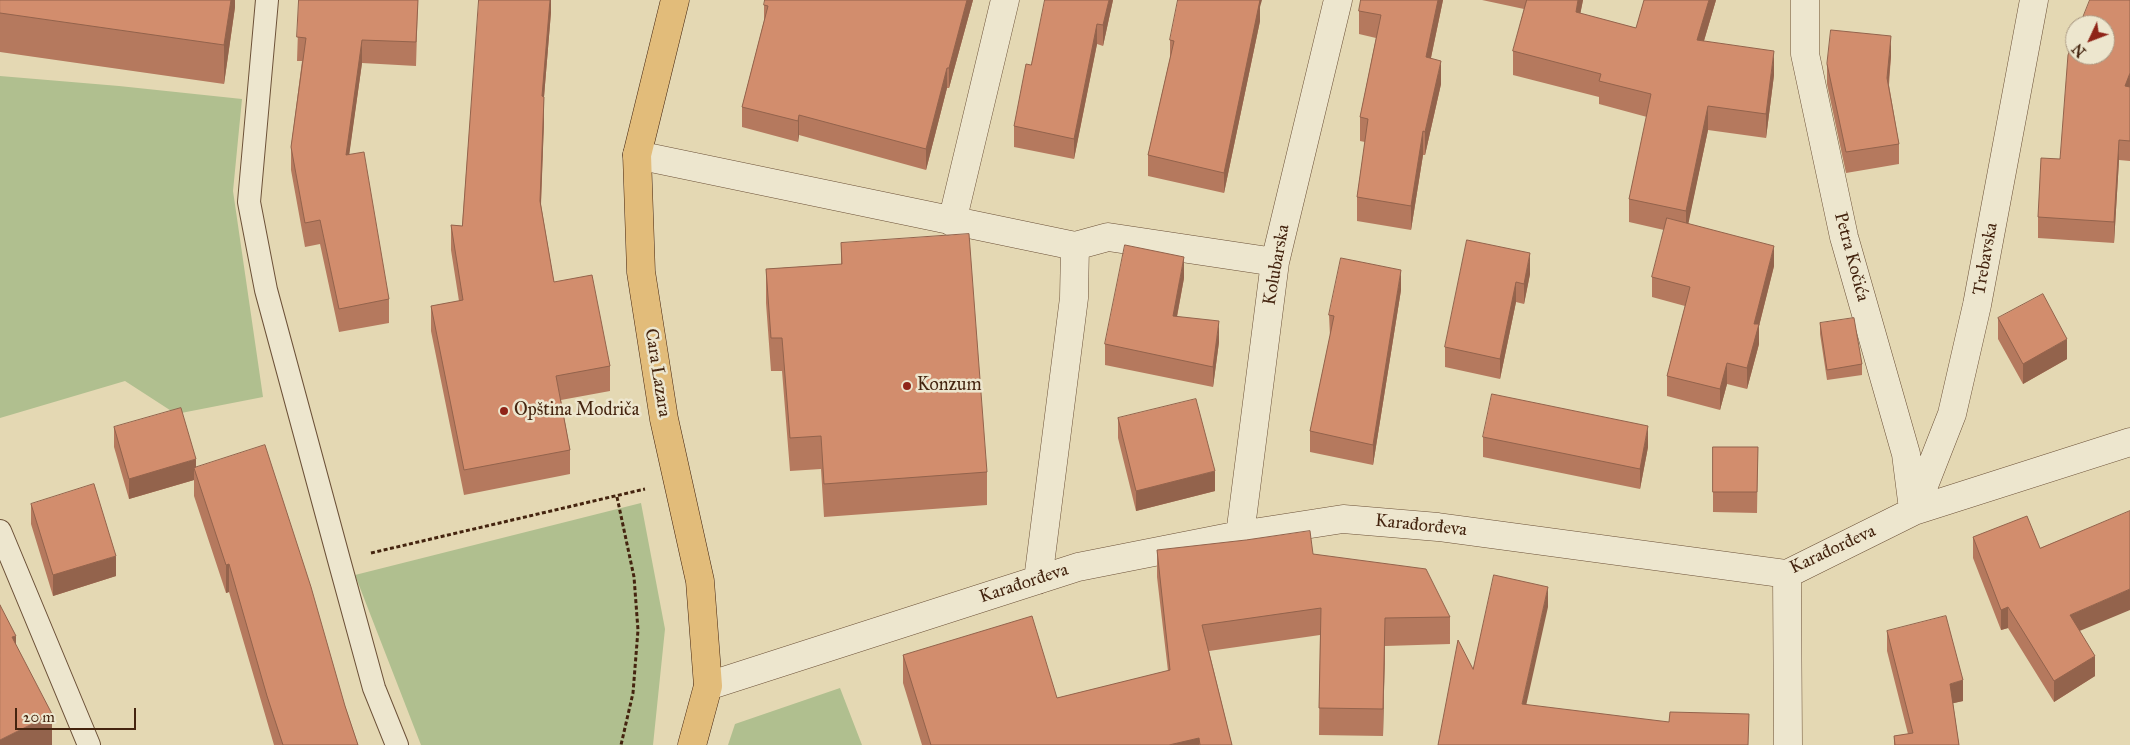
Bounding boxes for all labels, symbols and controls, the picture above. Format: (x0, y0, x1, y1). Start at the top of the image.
north arrow (2065, 15, 2115, 65)
text: N (2069, 40, 2090, 60)
street label: Petra Kočića (1829, 210, 1873, 304)
street label: Trebavska (1969, 221, 2003, 297)
street label: Kolubarska (1259, 223, 1295, 307)
street label: Cara Lazara (639, 327, 675, 419)
place label: Konzum (917, 375, 982, 397)
marker: Konzum (901, 380, 913, 392)
place label: Opština Modriča (514, 400, 639, 422)
marker: Opština Modriča (498, 405, 510, 417)
street label: Karađorđeva (1374, 510, 1468, 542)
street label: Karađorđeva (1787, 521, 1879, 579)
street label: Karađorđeva (977, 559, 1071, 609)
scale bar (18, 698, 139, 730)
text: 20 m (23, 708, 55, 726)

